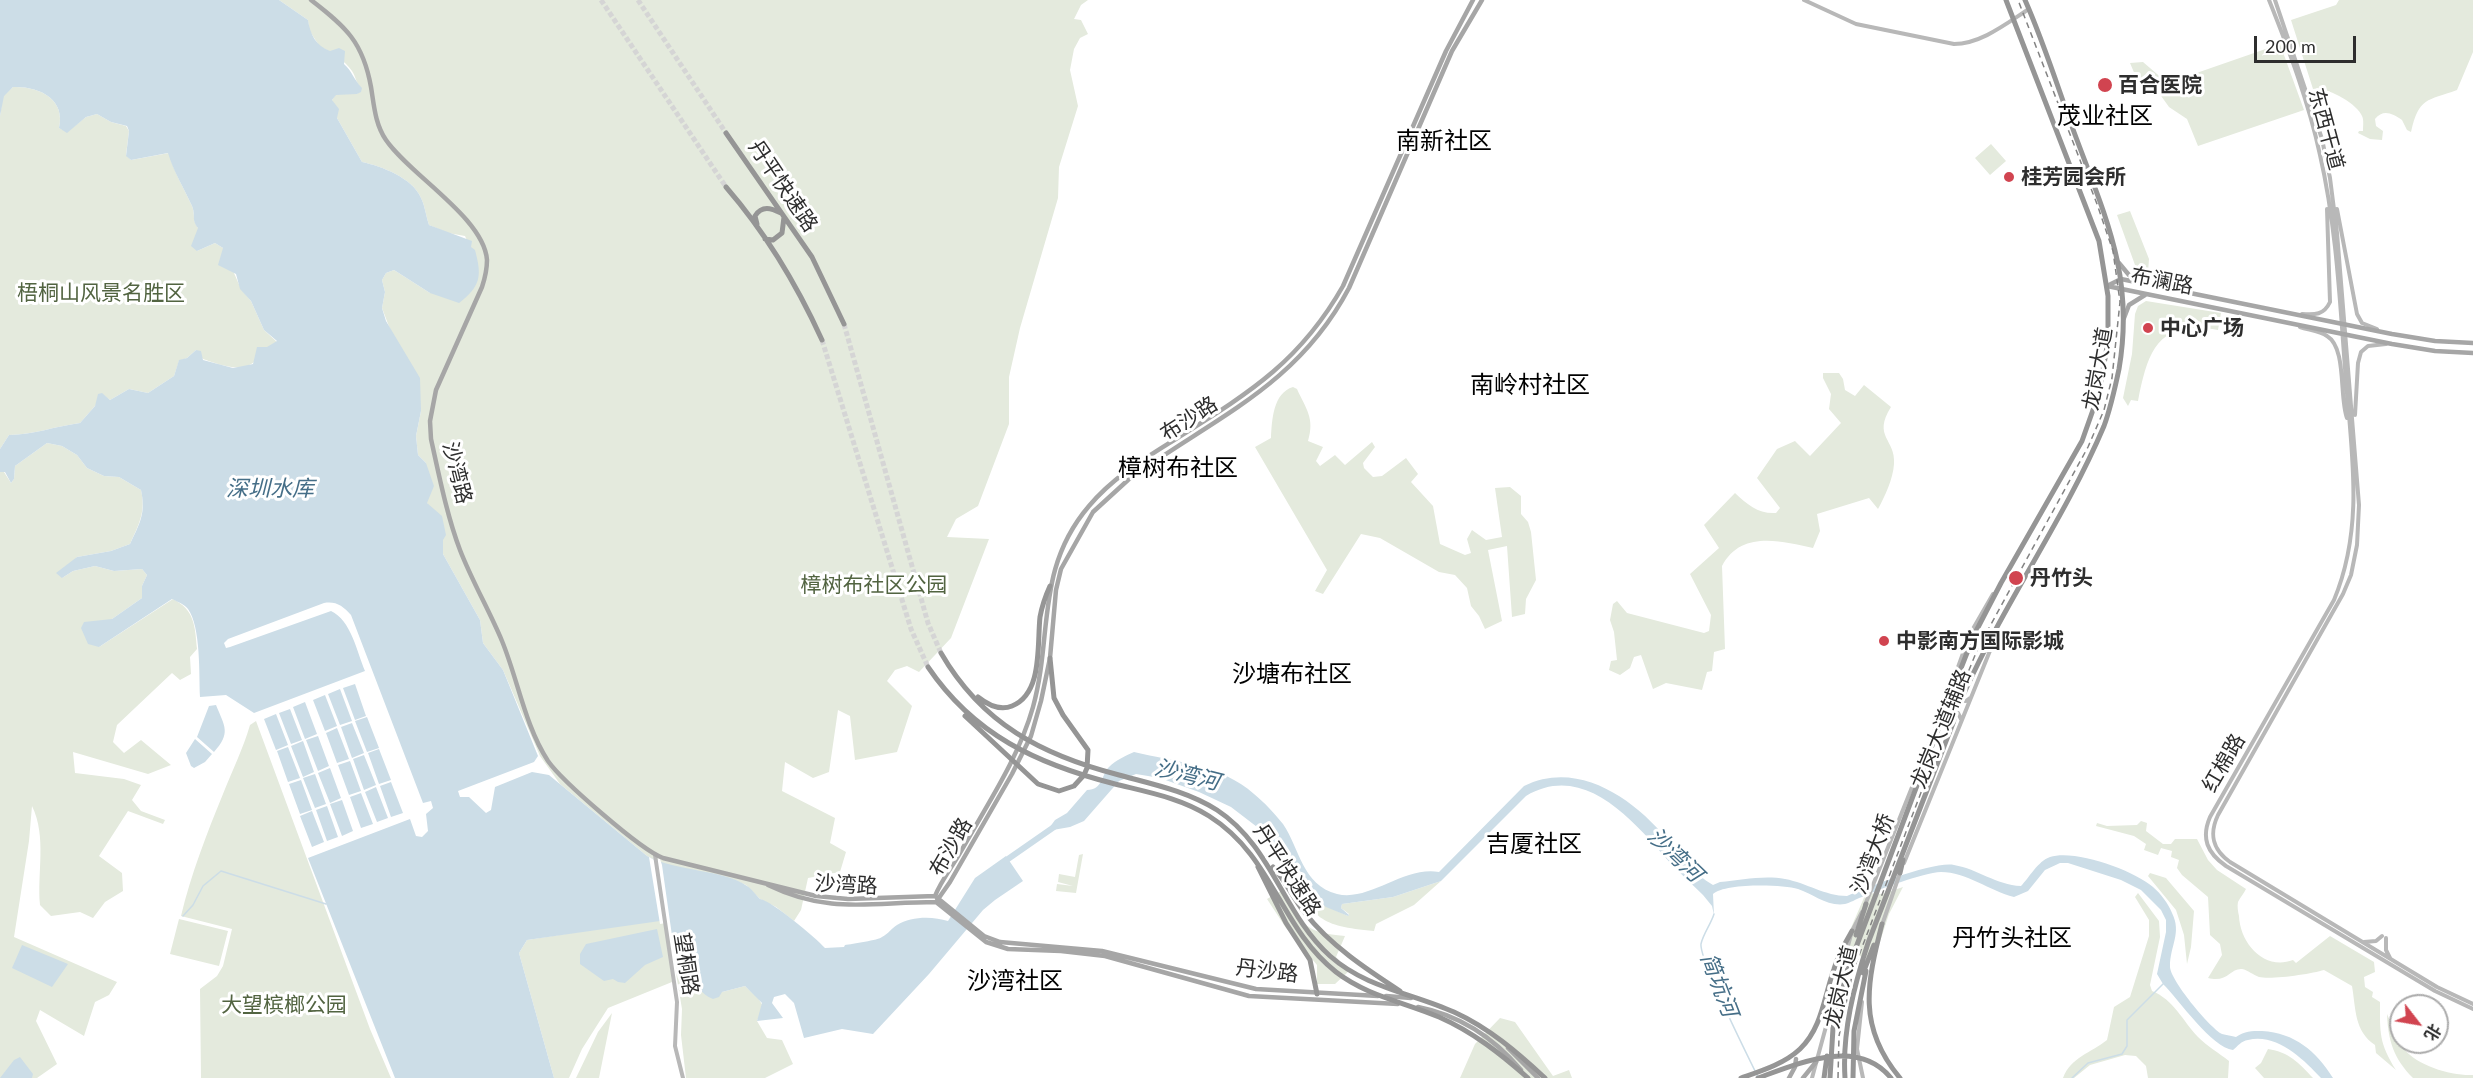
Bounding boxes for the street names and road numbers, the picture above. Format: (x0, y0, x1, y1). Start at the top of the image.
street label: 东西干道 (2303, 85, 2349, 173)
street label: 丹平快速路 (743, 135, 823, 237)
street label: 布澜路 (2129, 263, 2195, 299)
street label: 龙岗大道 (2078, 325, 2118, 413)
street label: 布沙路 (1156, 391, 1222, 447)
street label: 沙湾路 (437, 439, 477, 507)
street label: 龙岗大道辅路 (1906, 666, 1976, 792)
street label: 红棉路 (2197, 729, 2251, 797)
street label: 沙湾大桥 (1846, 810, 1900, 898)
street label: 布沙路 (924, 813, 978, 881)
street label: 丹平快速路 (1248, 819, 1326, 921)
street label: 沙湾路 (814, 871, 878, 899)
street label: 望桐路 (669, 931, 703, 997)
street label: 龙岗大道 (1819, 943, 1863, 1031)
street label: 丹沙路 (1234, 955, 1300, 987)

